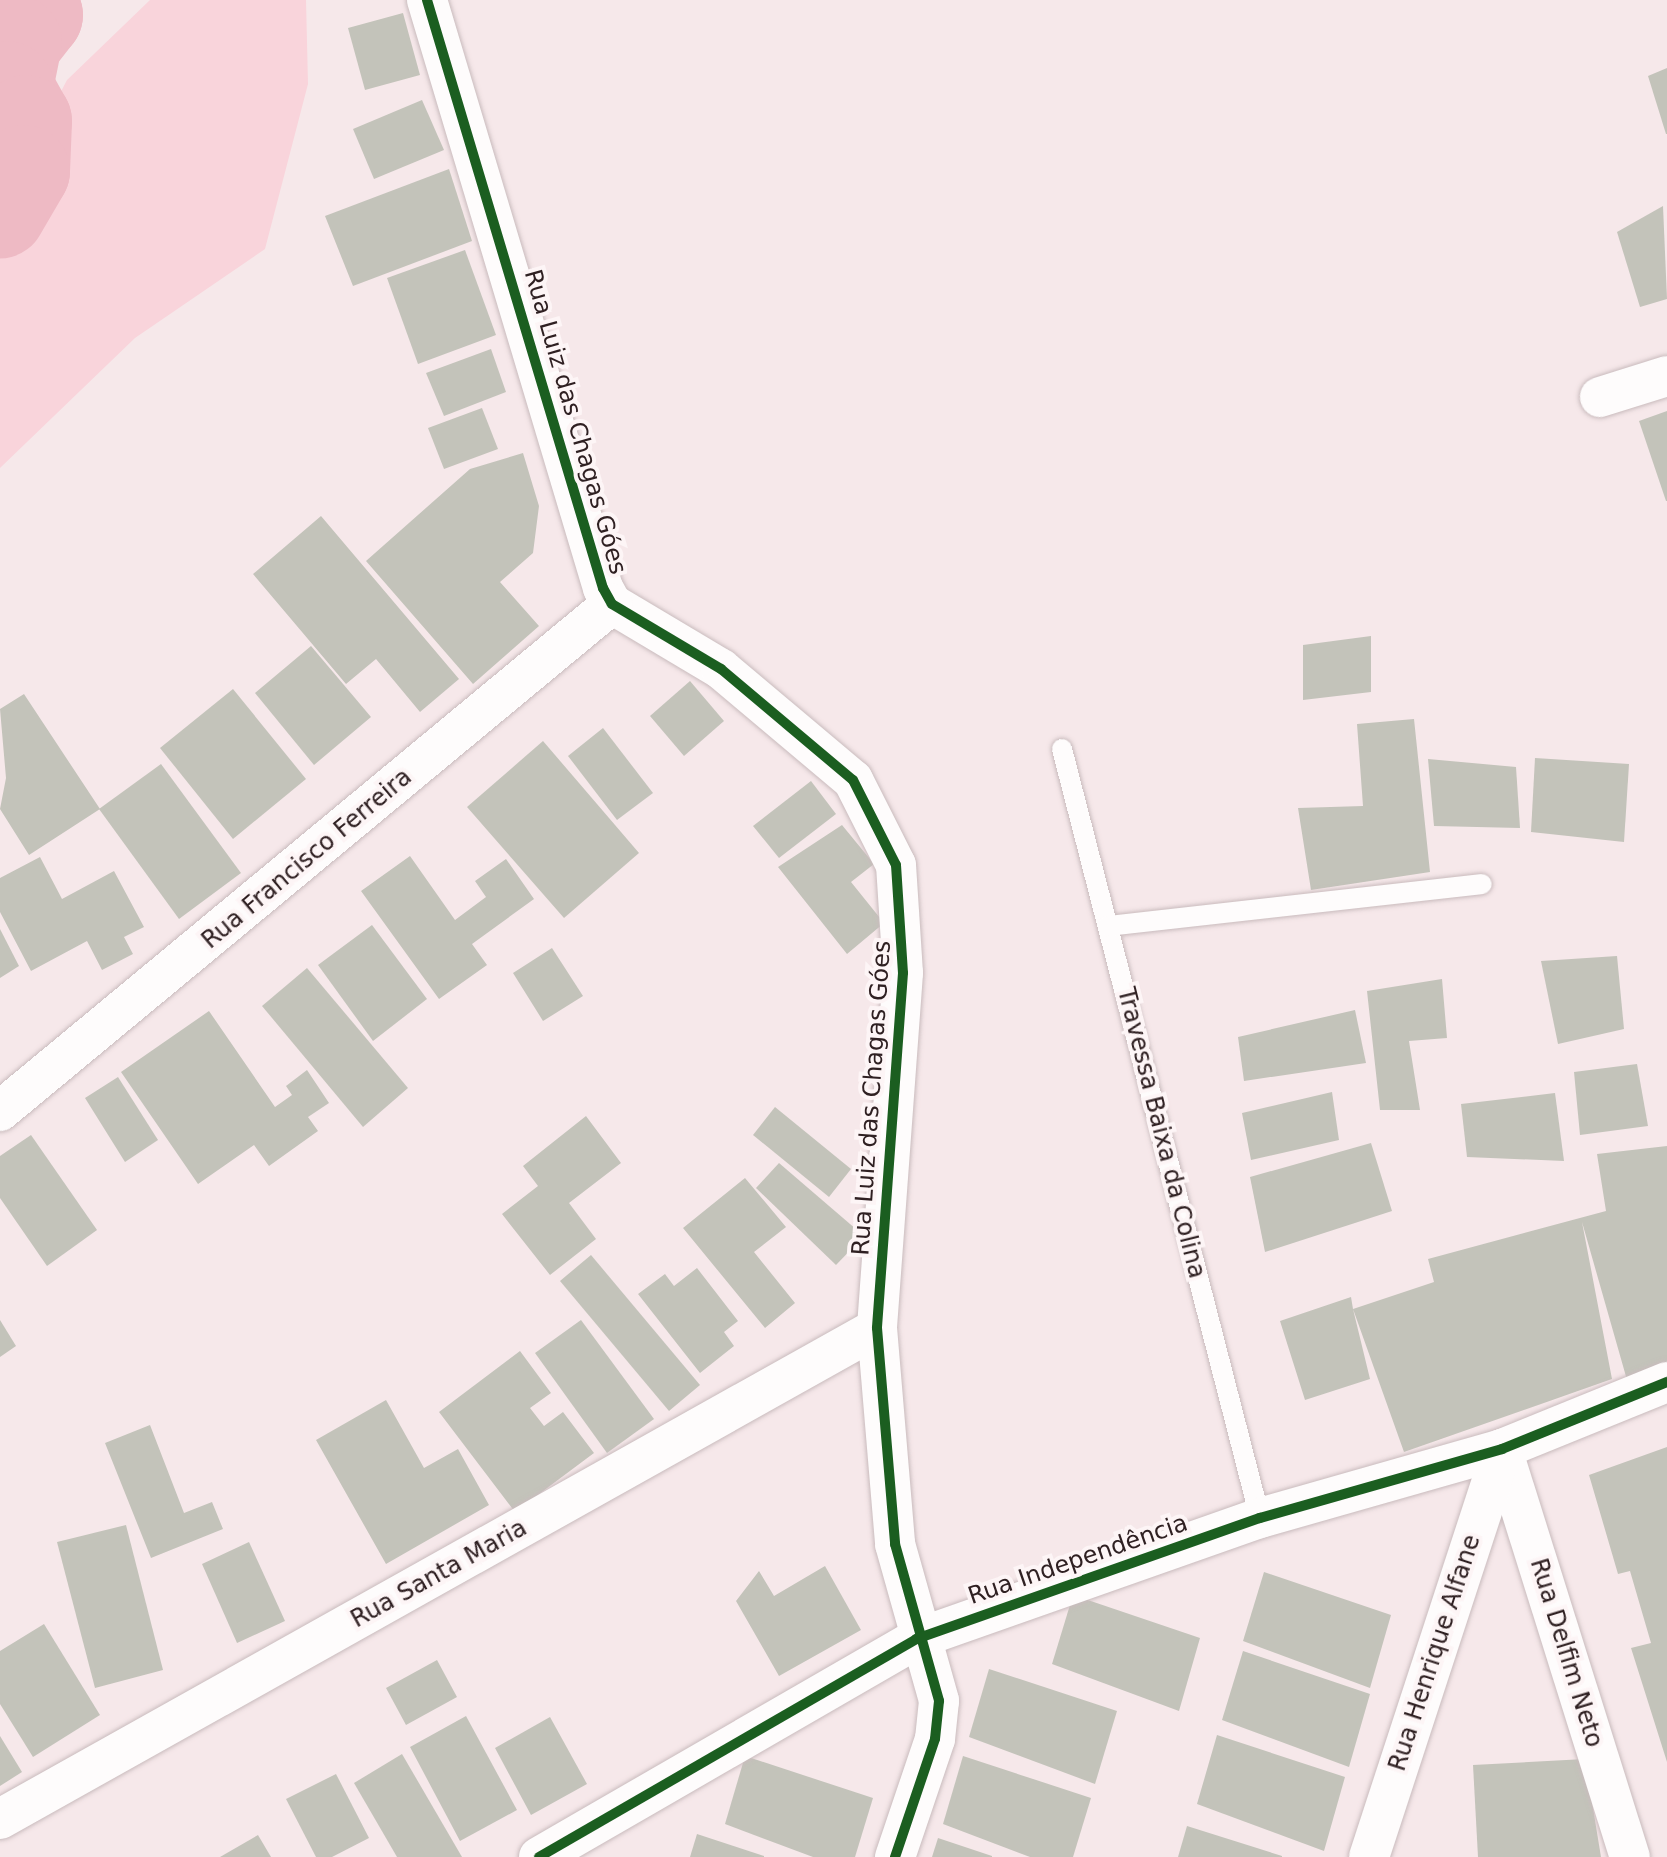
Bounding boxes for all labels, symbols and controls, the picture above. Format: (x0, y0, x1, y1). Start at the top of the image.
street label: Rua Luiz das Chagas Góes (518, 266, 632, 578)
street label: Rua Francisco Ferreira (196, 763, 418, 955)
street label: Rua Luiz das Chagas Góes (847, 940, 897, 1256)
street label: Travessa Baixa da Colina (1111, 985, 1211, 1281)
street label: Rua Independência (964, 1509, 1192, 1611)
street label: Rua Santa Maria (346, 1514, 532, 1634)
street label: Rua Henrique Alfane (1383, 1531, 1487, 1775)
street label: Rua Delfim Neto (1524, 1555, 1608, 1751)

